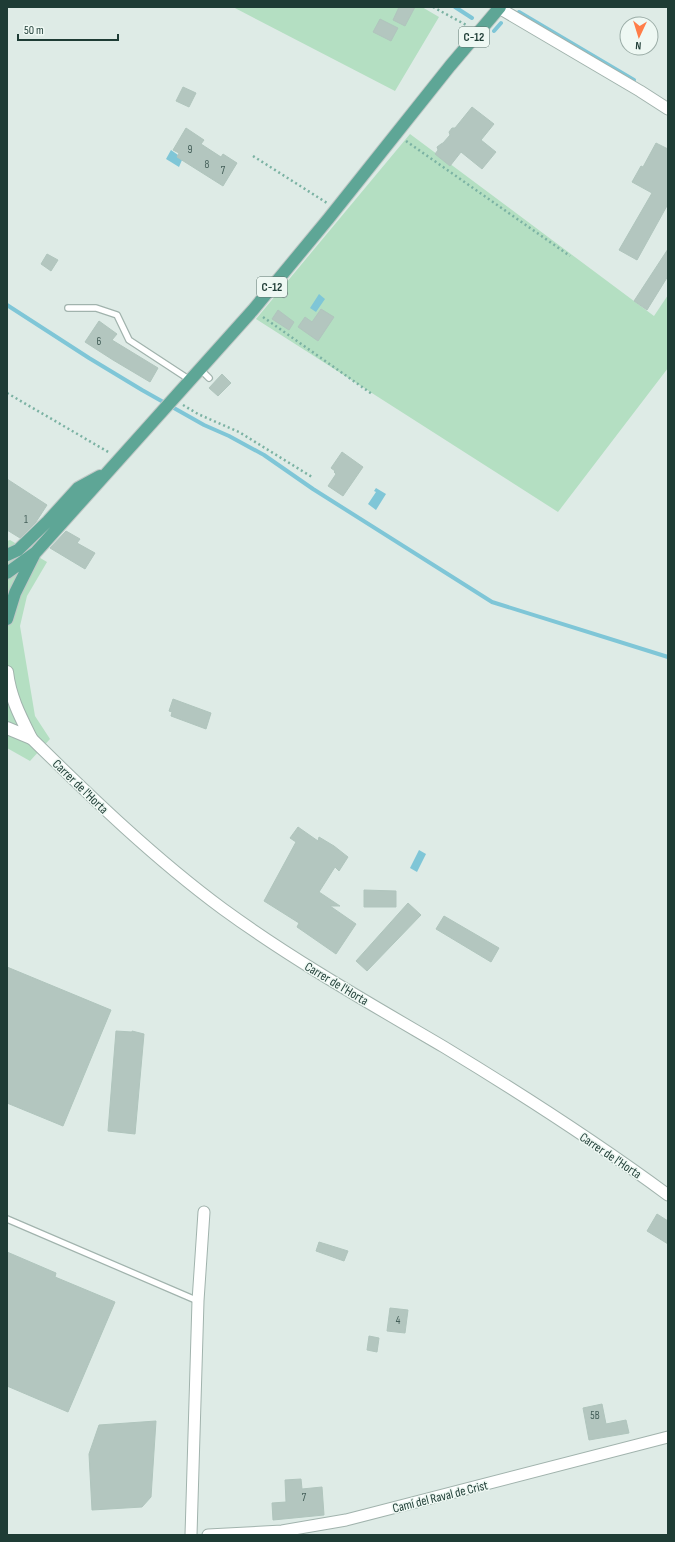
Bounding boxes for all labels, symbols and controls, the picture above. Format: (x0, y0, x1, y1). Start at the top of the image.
scale bar (18, 16, 118, 42)
north arrow (619, 16, 659, 56)
text: 50 m (24, 23, 44, 38)
road number: C-12 (459, 27, 489, 47)
text: N (635, 39, 642, 52)
house number: 9 (188, 143, 193, 156)
house number: 8 (205, 158, 210, 171)
house number: 7 (221, 164, 226, 177)
road number: C-12 (257, 277, 287, 297)
house number: 6 (97, 335, 102, 348)
house number: 1 (24, 513, 28, 526)
street label: Carrer de l'Horta (49, 756, 112, 817)
street label: Carrer de l'Horta (302, 959, 371, 1009)
street label: Carrer de l'Horta (576, 1129, 644, 1182)
house number: 4 (396, 1314, 401, 1327)
house number: 5B (590, 1409, 600, 1422)
street label: Camí del Raval de Crist (391, 1477, 490, 1517)
house number: 7 (302, 1491, 307, 1504)

